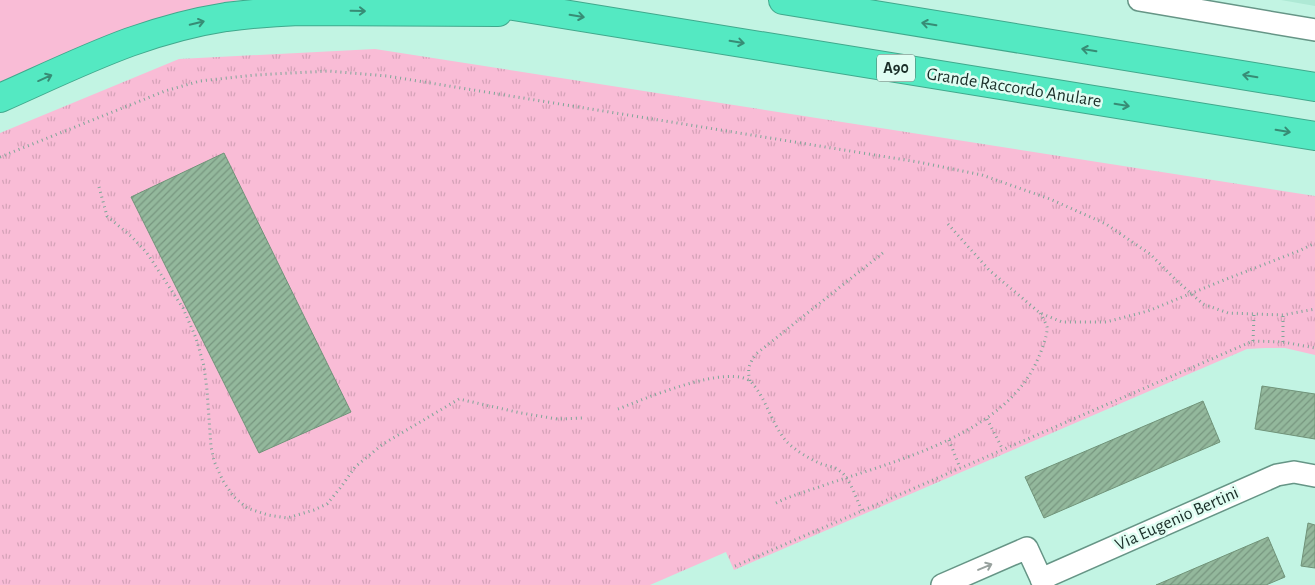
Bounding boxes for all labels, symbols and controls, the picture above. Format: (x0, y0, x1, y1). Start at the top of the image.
one-way arrow (350, 6, 366, 16)
one-way arrow (569, 12, 585, 22)
one-way arrow (188, 18, 204, 27)
one-way arrow (921, 19, 937, 29)
one-way arrow (729, 38, 745, 48)
one-way arrow (1082, 45, 1098, 55)
road number: A90 (877, 54, 915, 82)
street label: Grande Raccordo Anulare (925, 65, 1103, 111)
one-way arrow (1242, 71, 1258, 81)
one-way arrow (37, 73, 52, 83)
one-way arrow (1114, 101, 1130, 111)
one-way arrow (1274, 126, 1290, 136)
street label: Via Eugenio Bertini (1113, 484, 1241, 554)
one-way arrow (977, 561, 992, 571)

